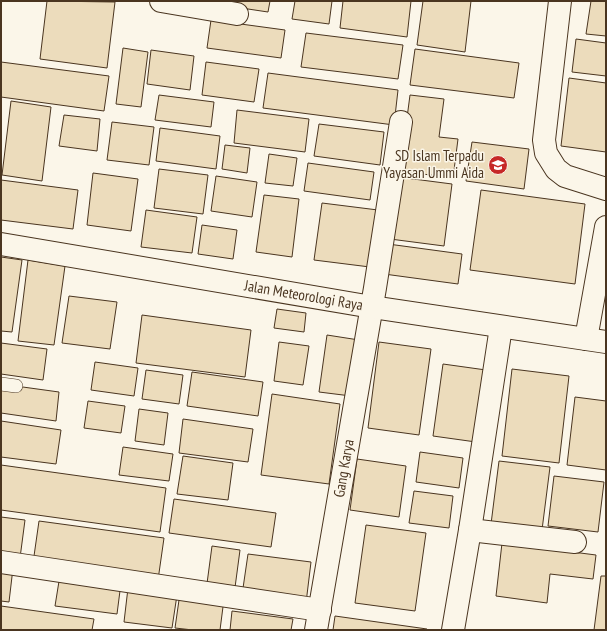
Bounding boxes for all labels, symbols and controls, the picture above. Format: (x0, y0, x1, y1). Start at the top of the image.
place label: SD Islam Terpadu Yayasan Ummi Aida (383, 146, 484, 182)
school or university icon: SD Islam Terpadu Yayasan Ummi Aida (487, 154, 509, 176)
street label: Jalan Meteorologi Raya (242, 275, 364, 314)
street label: Gang Karya (329, 438, 358, 499)

